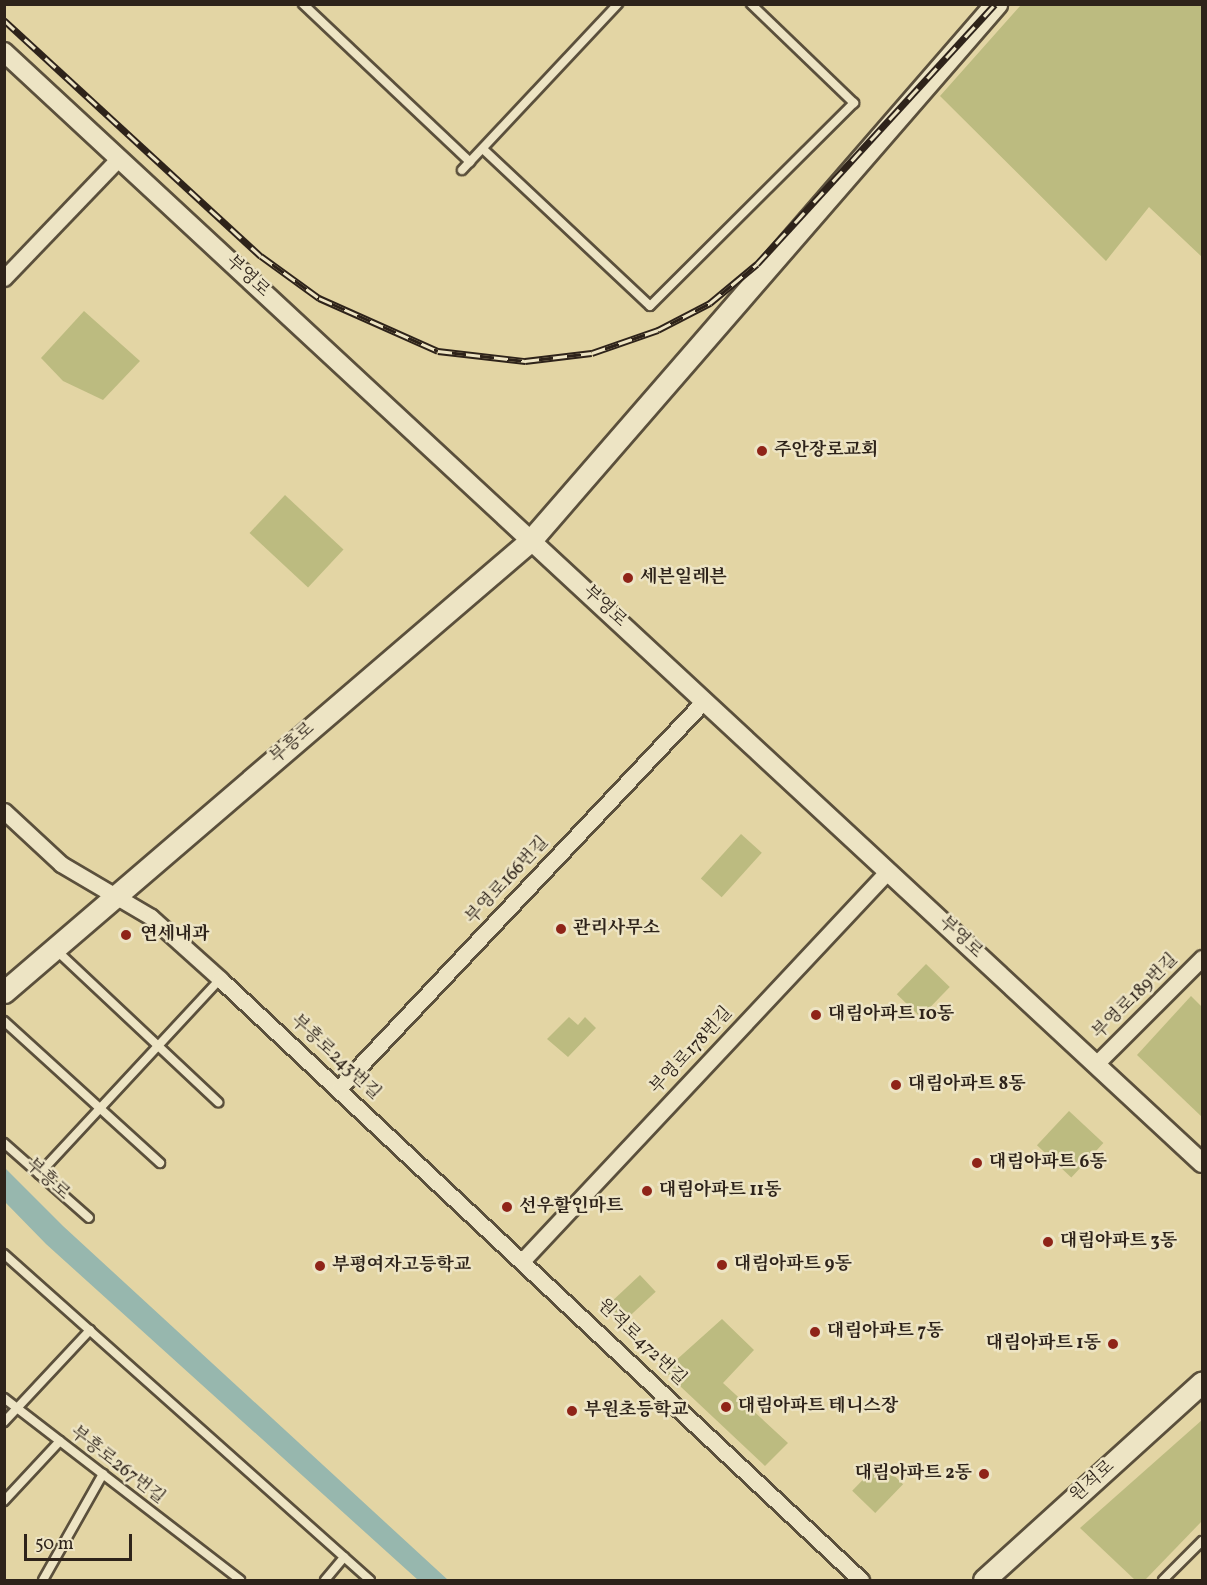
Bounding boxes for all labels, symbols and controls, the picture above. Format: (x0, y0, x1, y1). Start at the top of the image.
street label: 부영로 (221, 251, 273, 303)
place label: 주안장로교회 (774, 440, 878, 462)
marker: 주안장로교회 (755, 444, 769, 458)
place label: 세븐일레븐 (640, 567, 727, 589)
marker: 세븐일레븐 (621, 571, 635, 585)
street label: 부영로 (578, 581, 630, 633)
street label: 부흥로 (266, 719, 320, 769)
street label: 부영로166번길 (462, 833, 554, 929)
street label: 부영로 (934, 912, 986, 964)
place label: 관리사무소 (573, 918, 660, 940)
marker: 관리사무소 (554, 922, 568, 936)
place label: 연세내과 (140, 924, 210, 946)
marker: 연세내과 (117, 926, 135, 944)
street label: 부영로189번길 (1089, 950, 1183, 1044)
street label: 부영로178번길 (646, 1003, 738, 1099)
place label: 대림아파트 10동 (828, 1004, 954, 1026)
marker: 대림아파트 10동 (809, 1008, 823, 1022)
street label: 부흥로243번길 (285, 1011, 385, 1105)
place label: 대림아파트 8동 (908, 1074, 1026, 1096)
marker: 대림아파트 8동 (889, 1078, 903, 1092)
place label: 대림아파트 6동 (989, 1152, 1107, 1174)
street label: 부흥로 (20, 1155, 74, 1205)
marker: 대림아파트 6동 (970, 1156, 984, 1170)
place label: 대림아파트 11동 (659, 1180, 781, 1202)
marker: 대림아파트 11동 (640, 1184, 654, 1198)
place label: 선우할인마트 (519, 1196, 623, 1218)
marker: 선우할인마트 (500, 1200, 514, 1214)
place label: 대림아파트 3동 (1060, 1231, 1177, 1253)
marker: 대림아파트 3동 (1041, 1235, 1055, 1249)
place label: 대림아파트 9동 (734, 1254, 852, 1276)
place label: 부평여자고등학교 (332, 1255, 471, 1277)
marker: 대림아파트 9동 (715, 1258, 729, 1272)
marker: 부평여자고등학교 (313, 1259, 327, 1273)
street label: 원적로472번길 (592, 1295, 690, 1391)
place label: 대림아파트 7동 (827, 1321, 944, 1343)
marker: 대림아파트 7동 (808, 1325, 822, 1339)
place label: 대림아파트 1동 (986, 1333, 1101, 1355)
marker: 대림아파트 1동 (1106, 1337, 1120, 1351)
place label: 대림아파트 테니스장 (738, 1396, 898, 1418)
place label: 부원초등학교 (584, 1400, 688, 1422)
marker: 대림아파트 테니스장 (719, 1400, 733, 1414)
marker: 부원초등학교 (565, 1404, 579, 1418)
street label: 부흥로267번길 (65, 1422, 169, 1510)
street label: 원적로 (1066, 1457, 1120, 1507)
place label: 대림아파트 2동 (855, 1463, 972, 1485)
marker: 대림아파트 2동 (977, 1467, 991, 1481)
scale bar (27, 1522, 135, 1560)
text: 50 m (35, 1532, 74, 1557)

